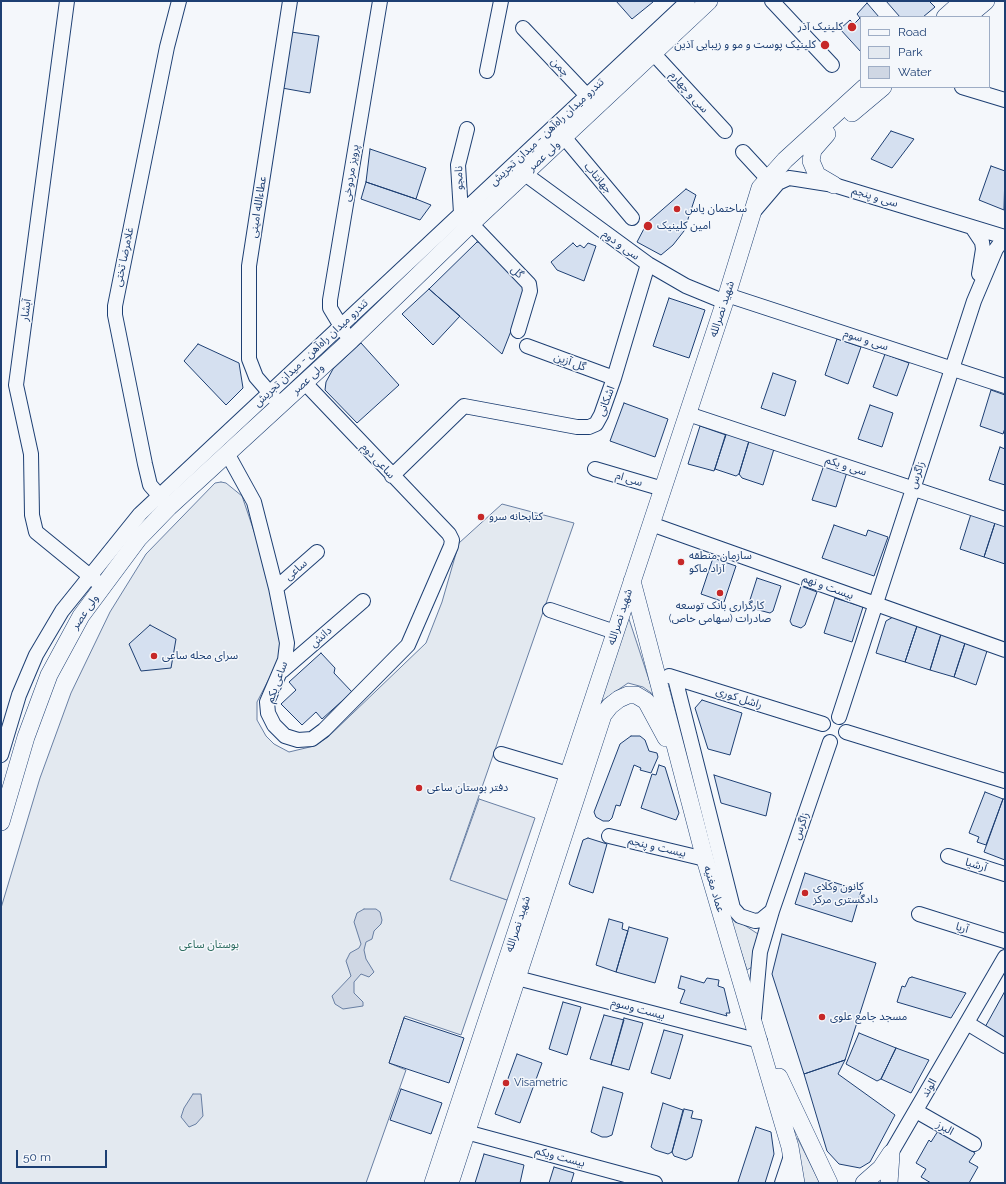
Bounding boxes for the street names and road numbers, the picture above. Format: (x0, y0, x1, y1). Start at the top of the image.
street label: چمن (548, 55, 572, 79)
street label: سی و چهارم (667, 68, 711, 116)
street label: تندرو میدان راه‌آهن - میدان تجریش (487, 75, 607, 189)
street label: ولی عصر (525, 138, 563, 174)
street label: پرویز مردوخی (340, 144, 362, 202)
street label: جهانتاب (581, 160, 615, 196)
street label: نامجو (452, 166, 466, 190)
street label: عطاءالله امینی (247, 175, 269, 239)
street label: سی و پنجم (850, 184, 900, 210)
street label: غلامرضا تختی (111, 226, 137, 288)
street label: سی و دوم (600, 227, 642, 263)
street label: گل (508, 263, 526, 281)
street label: شهید نصرالله (707, 279, 737, 339)
street label: تندرو میدان راه‌آهن - میدان تجریش (251, 296, 371, 410)
street label: آبشار (18, 298, 34, 322)
street label: سی و سوم (842, 327, 890, 353)
street label: گل آزین (552, 350, 588, 374)
street label: ولی عصر (289, 361, 327, 397)
street label: اشکانی (594, 384, 618, 418)
street label: ساعی دوم (358, 441, 398, 481)
street label: سی و یکم (824, 453, 868, 479)
street label: زاگرس (906, 460, 928, 490)
street label: سی ام (614, 469, 644, 489)
street label: ساعی (282, 557, 310, 583)
street label: بیست و نهم (801, 572, 855, 602)
street label: شهید نصرالله (605, 587, 635, 647)
street label: ولی عصر (69, 592, 101, 632)
street label: دانش (307, 624, 335, 650)
street label: ساعی یکم (263, 659, 291, 705)
street label: راشل کوری (714, 684, 764, 712)
street label: زاگرس (790, 811, 812, 841)
street label: بیست و پنجم (627, 834, 687, 860)
street label: آرشیا (963, 855, 989, 875)
street label: عماد مغنیه (701, 864, 727, 914)
street label: شهید نصرالله (503, 894, 533, 954)
street label: آریا (954, 920, 970, 936)
street label: بیست وسوم (610, 995, 666, 1023)
street label: الوند (918, 1076, 940, 1100)
street label: البرز (934, 1118, 956, 1138)
street label: بیست ویکم (534, 1144, 586, 1170)

